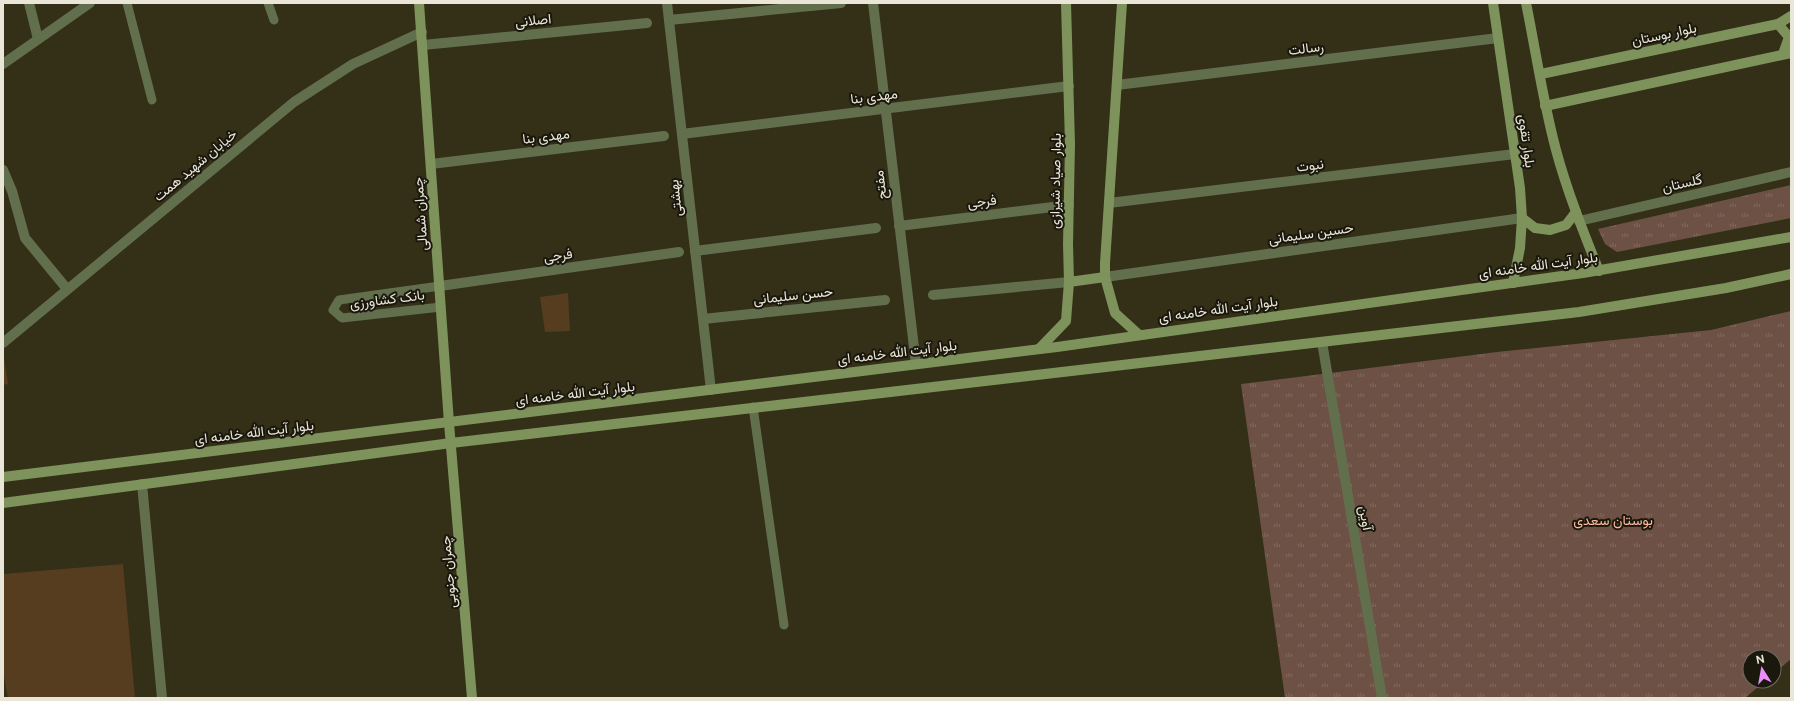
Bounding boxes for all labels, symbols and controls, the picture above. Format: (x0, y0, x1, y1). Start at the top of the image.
street label: اصلانی (514, 10, 552, 31)
street label: بلوار بوستان (1630, 19, 1698, 50)
street label: رسالت (1287, 38, 1325, 59)
street label: مهدی بنا (849, 85, 899, 108)
street label: بلوار تقوی (1514, 113, 1539, 169)
street label: مهدی بنا (521, 125, 571, 148)
street label: خیابان شهید همت (150, 126, 240, 205)
street label: بلوار صیاد شیرازی (1046, 133, 1065, 229)
street label: نبوت (1295, 155, 1325, 176)
street label: مفتح (870, 169, 893, 200)
street label: گلستان (1660, 171, 1704, 196)
street label: چمران شمالی (409, 176, 433, 251)
street label: بهشتی (665, 179, 686, 217)
street label: فرجی (967, 191, 998, 212)
street label: حسین سلیمانی (1268, 219, 1355, 248)
street label: فرجی (542, 245, 574, 266)
street label: بلوار آیت الله خامنه ای (1477, 249, 1599, 282)
street label: حسن سلیمانی (752, 283, 834, 308)
street label: بانک کشاورزی (349, 286, 426, 313)
street label: بلوار آیت الله خامنه ای (1157, 293, 1279, 326)
street label: بلوار آیت الله خامنه ای (836, 337, 958, 368)
street label: بلوار آیت الله خامنه ای (514, 378, 636, 409)
street label: بلوار آیت الله خامنه ای (193, 417, 315, 448)
street label: آوین (1355, 505, 1376, 533)
park label: بوستان سعدی (1573, 512, 1653, 529)
street label: چمران جنوبی (437, 535, 461, 609)
north arrow (1742, 649, 1782, 689)
text: N (1755, 652, 1765, 666)

